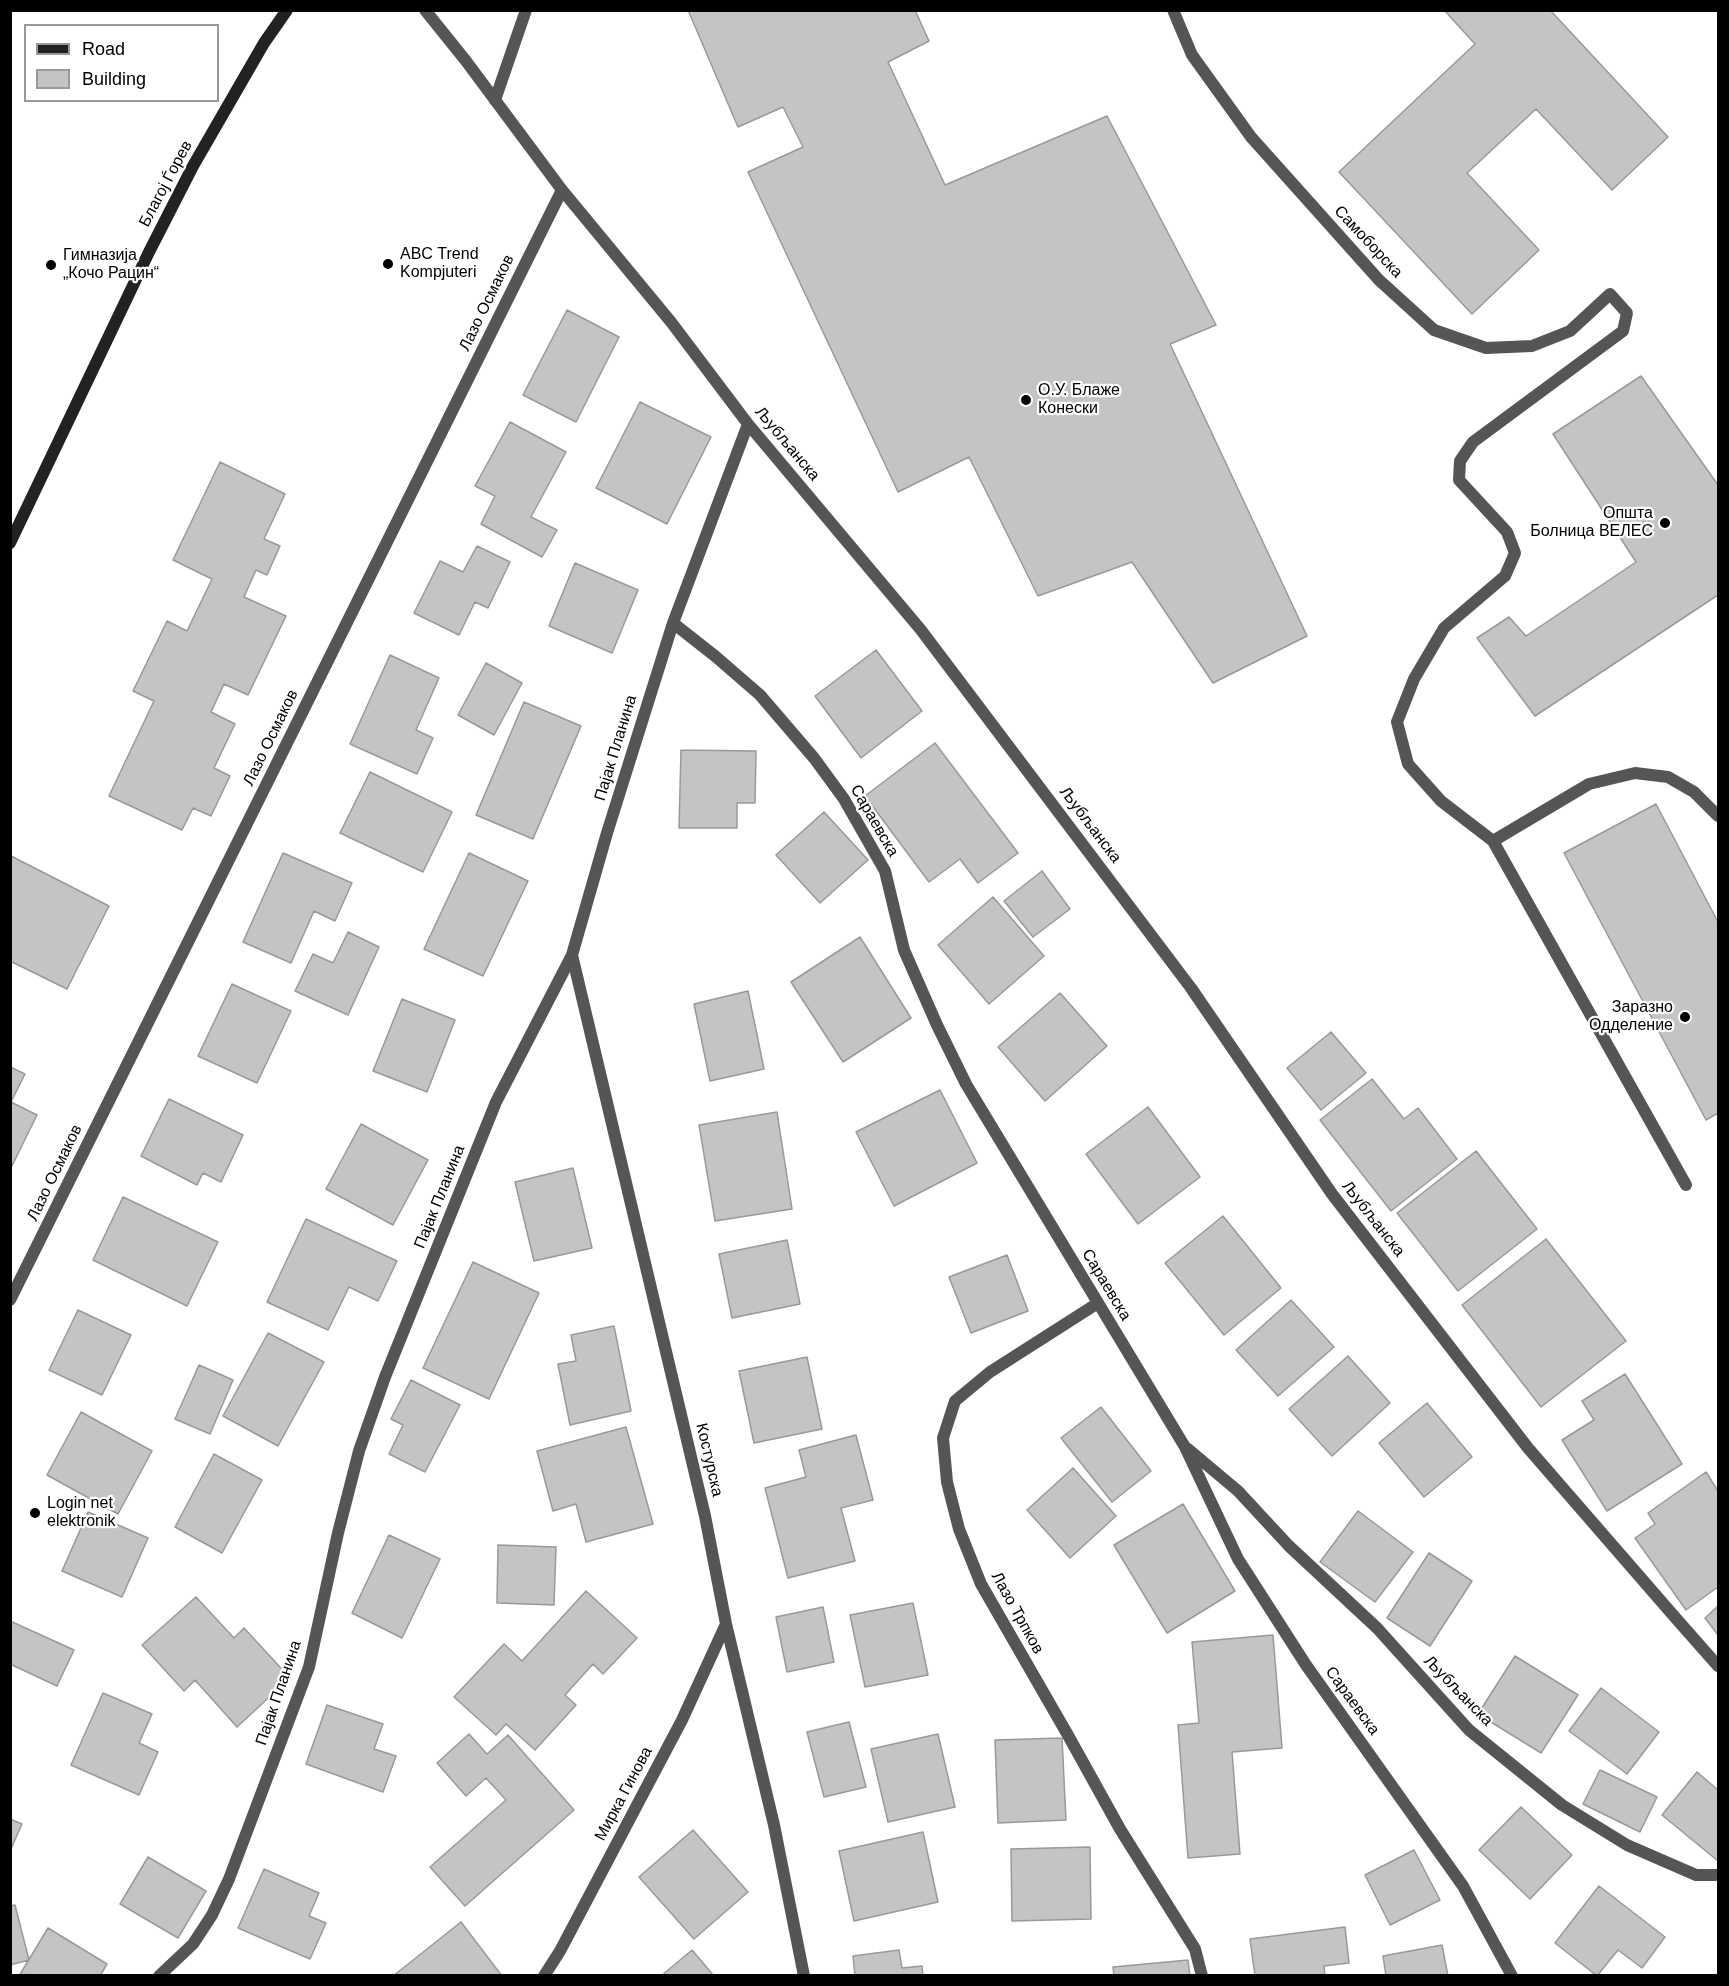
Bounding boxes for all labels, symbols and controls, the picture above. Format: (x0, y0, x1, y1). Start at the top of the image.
legend (24, 24, 219, 102)
text: Road (82, 39, 125, 59)
text: Building (82, 69, 146, 89)
street label: Благој Ѓорев (135, 138, 197, 230)
street label: Самоборска (1330, 202, 1406, 282)
place label: ABC Trend Kompjuteri (400, 245, 479, 283)
place label: Гимназија „Кочо Рацин“ (63, 246, 159, 284)
street label: Лазо Осмаков (455, 252, 519, 354)
marker: ABC Trend Kompjuteri (381, 257, 395, 271)
marker: Гимназија „Кочо Рацин“ (44, 258, 58, 272)
place label: О.У. Блаже Конески (1038, 381, 1120, 419)
marker: О.У. Блаже Конески (1019, 393, 1033, 407)
street label: Љубљанска (750, 403, 824, 485)
place label: Општа Болница ВЕЛЕС (1530, 504, 1653, 542)
marker: Општа Болница ВЕЛЕС (1658, 516, 1672, 530)
street label: Лазо Осмаков (239, 687, 303, 789)
street label: Пајак Планина (591, 693, 641, 803)
street label: Сараевска (846, 782, 902, 860)
street label: Љубљанска (1055, 783, 1125, 867)
place label: Заразно Одделение (1589, 998, 1673, 1036)
marker: Заразно Одделение (1678, 1010, 1692, 1024)
street label: Лазо Осмаков (23, 1122, 87, 1224)
street label: Пајак Планина (411, 1143, 469, 1251)
street label: Љубљанска (1338, 1177, 1408, 1261)
street label: Сараевска (1077, 1246, 1135, 1324)
street label: Костурска (691, 1421, 727, 1499)
place label: Login net elektronik (47, 1494, 115, 1532)
marker: Login net elektronik (28, 1506, 42, 1520)
street label: Лазо Трпков (987, 1569, 1047, 1657)
street label: Пајак Планина (252, 1638, 306, 1748)
street label: Љубљанска (1420, 1652, 1496, 1730)
street label: Сараевска (1321, 1663, 1383, 1739)
street label: Мирка Гинова (591, 1744, 657, 1844)

